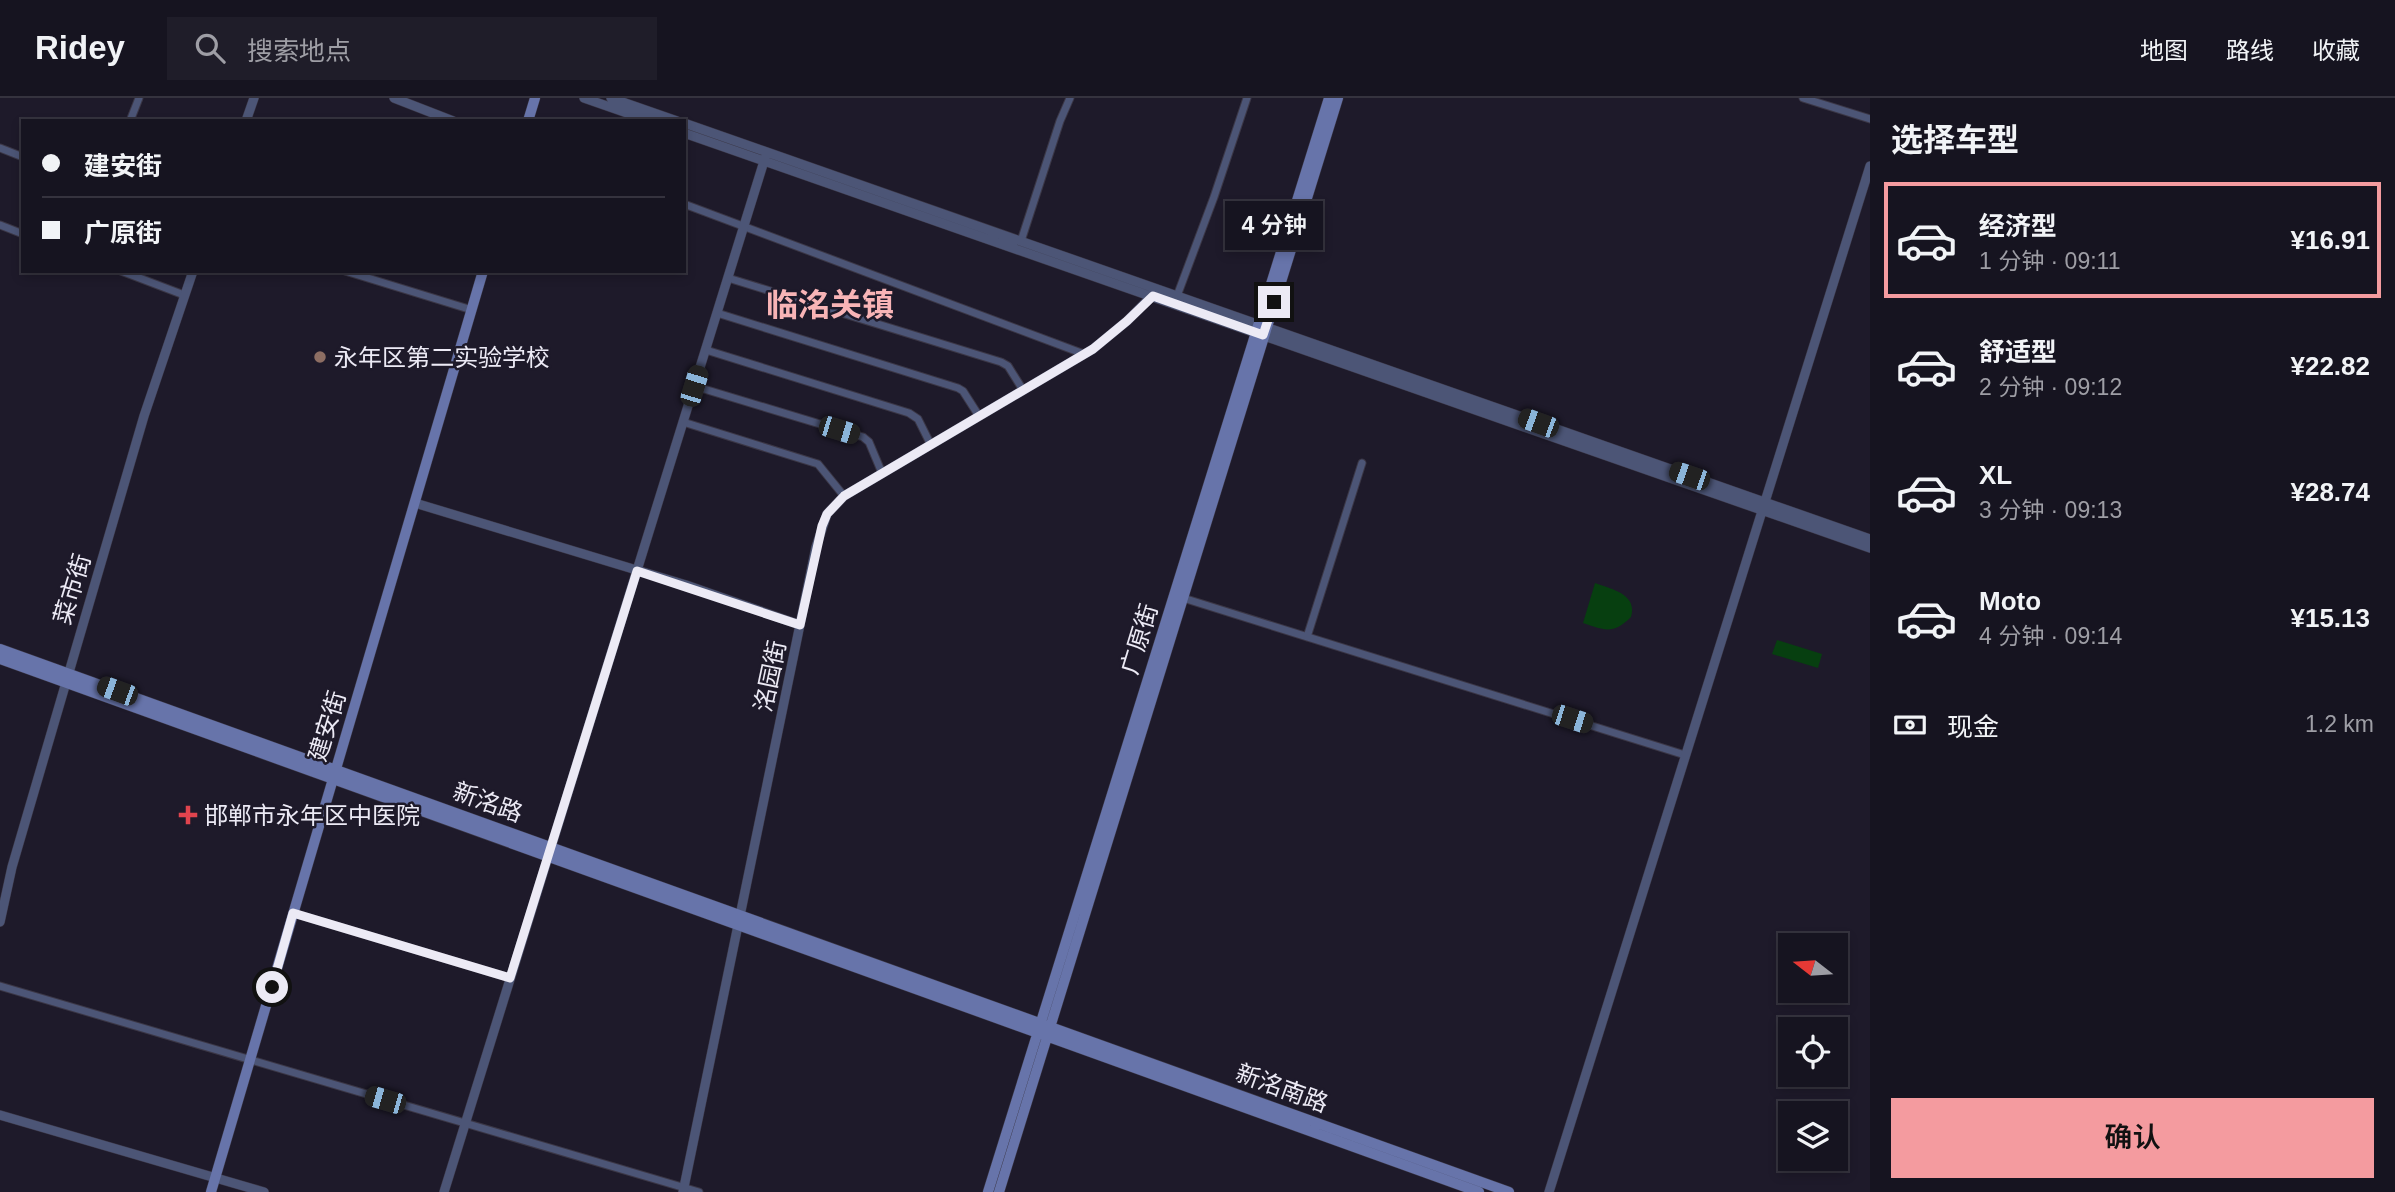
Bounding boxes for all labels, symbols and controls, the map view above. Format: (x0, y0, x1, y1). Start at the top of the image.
search box (167, 17, 657, 80)
text: Ridey (35, 29, 125, 66)
icon: search (191, 29, 229, 67)
text: 搜索地点 (247, 36, 351, 66)
text: 地图 (2140, 37, 2188, 64)
text: 路线 (2226, 37, 2274, 64)
text: 收藏 (2312, 37, 2360, 64)
text: 选择车型 (1891, 122, 2019, 158)
text: 建安街 (84, 151, 162, 181)
callout: 4 分钟 (1225, 200, 1323, 250)
icon: car (1895, 209, 1958, 272)
text: 经济型 (1979, 211, 2057, 241)
text: 4 分钟 (1241, 212, 1307, 238)
text: 广原街 (84, 218, 162, 248)
text: ¥16.91 (2290, 225, 2370, 255)
text: 1 分钟 · 09:11 (1979, 248, 2120, 274)
route end (1258, 286, 1290, 318)
district label: 临洺关镇 (766, 287, 894, 323)
icon: car (1895, 335, 1958, 398)
text: 舒适型 (1979, 337, 2057, 367)
place label: 永年区第二实验学校 (334, 344, 550, 371)
marker: 永年区第二实验学校 (312, 349, 328, 365)
text: ¥22.82 (2290, 351, 2370, 381)
car (678, 363, 711, 409)
text: 2 分钟 · 09:12 (1979, 374, 2122, 400)
car (1515, 406, 1562, 440)
car (816, 414, 863, 446)
car (1666, 459, 1713, 493)
text: XL (1979, 460, 2012, 490)
icon: car (1895, 461, 1958, 524)
text: ¥28.74 (2290, 477, 2370, 507)
text: 3 分钟 · 09:13 (1979, 497, 2122, 523)
street label: 菜市街 (49, 551, 95, 627)
text: Moto (1979, 586, 2041, 616)
icon: car (1895, 587, 1958, 650)
street label: 广原街 (1116, 601, 1162, 677)
text: ¥15.13 (2290, 603, 2370, 633)
text: 4 分钟 · 09:14 (1979, 623, 2122, 649)
street label: 洺园街 (749, 638, 791, 714)
car (94, 674, 141, 708)
street label: 建安街 (304, 688, 350, 764)
car (1549, 703, 1596, 735)
icon: cash (1891, 706, 1929, 744)
text: 1.2 km (2305, 711, 2374, 737)
text: 现金 (1947, 712, 1999, 742)
street label: 新洺路 (450, 777, 526, 827)
place label: 邯郸市永年区中医院 (204, 802, 420, 829)
marker: 邯郸市永年区中医院 (178, 805, 198, 825)
north arrow (1778, 933, 1848, 1003)
map controls (1778, 933, 1848, 1171)
route start (256, 971, 288, 1003)
button: locate (1778, 1017, 1848, 1087)
street label: 新洺南路 (1232, 1059, 1332, 1117)
car (362, 1084, 409, 1116)
button: 确认 (1891, 1098, 2374, 1178)
button: layers (1778, 1101, 1848, 1171)

